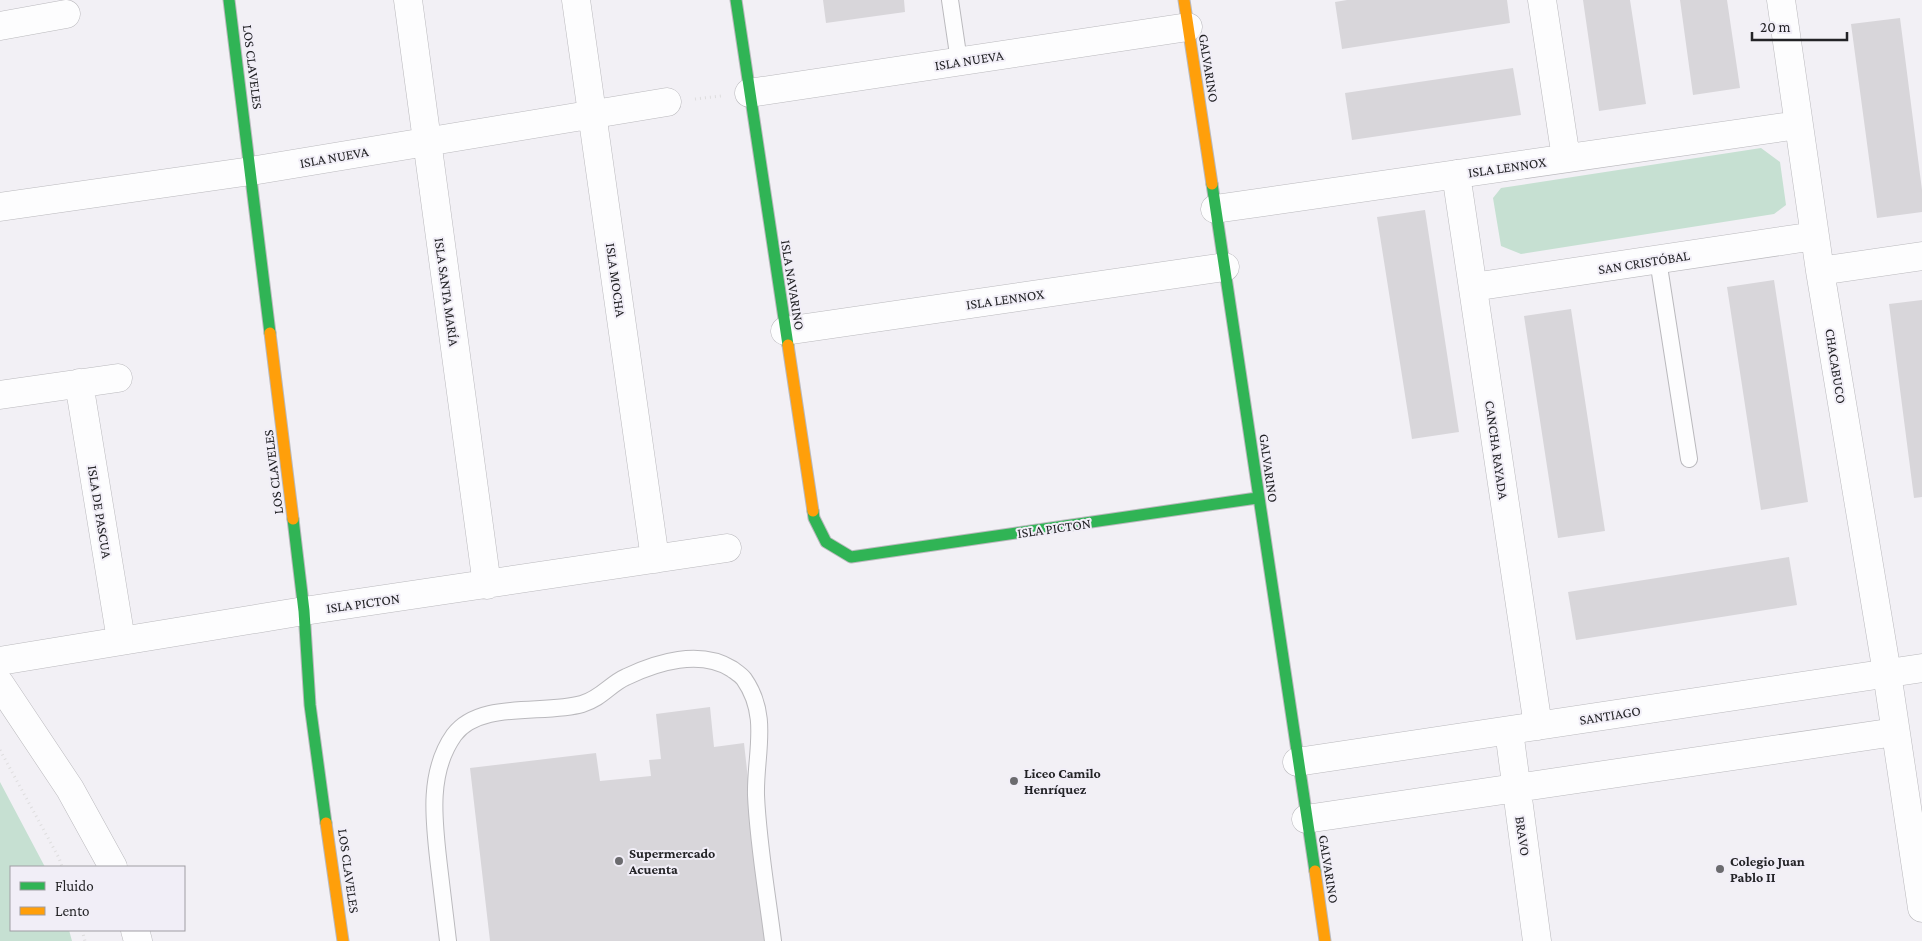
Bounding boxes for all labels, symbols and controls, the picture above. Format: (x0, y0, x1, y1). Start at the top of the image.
scale bar (1752, 10, 1847, 42)
text: 20 m (1760, 19, 1791, 35)
street label: LOS CLAVELES (240, 24, 266, 111)
street label: GALVARINO (1196, 33, 1222, 103)
street label: ISLA NUEVA (933, 47, 1005, 73)
street label: ISLA NUEVA (298, 143, 370, 171)
street label: ISLA LENNOX (1467, 154, 1547, 180)
street label: ISLA SANTA MARÍA (431, 237, 463, 347)
street label: ISLA NAVARINO (778, 239, 808, 331)
street label: ISLA MOCHA (603, 242, 629, 318)
street label: SAN CRISTÓBAL (1597, 247, 1691, 277)
street label: ISLA LENNOX (965, 286, 1045, 312)
street label: CHACABUCO (1822, 327, 1850, 405)
street label: CANCHA RAYADA (1482, 399, 1512, 501)
street label: LOS CLAVELES (260, 428, 286, 515)
street label: GALVARINO (1256, 433, 1282, 503)
street label: ISLA DE PASCUA (85, 464, 115, 560)
street label: ISLA PICTON (1016, 515, 1092, 541)
street label: ISLA PICTON (325, 590, 401, 616)
street label: SANTIAGO (1578, 702, 1642, 728)
place label: Liceo Camilo Henríquez (1024, 765, 1101, 797)
marker: Liceo Camilo Henríquez (1008, 775, 1020, 787)
street label: BRAVO (1512, 815, 1534, 857)
street label: LOS CLAVELES (335, 828, 363, 915)
street label: GALVARINO (1316, 834, 1342, 904)
place label: Supermercado Acuenta (628, 845, 715, 877)
place label: Colegio Juan Pablo II (1730, 853, 1805, 885)
marker: Supermercado Acuenta (613, 855, 625, 867)
marker: Colegio Juan Pablo II (1714, 863, 1726, 875)
legend (10, 866, 185, 931)
text: Fluido (55, 878, 94, 894)
text: Lento (55, 903, 89, 919)

